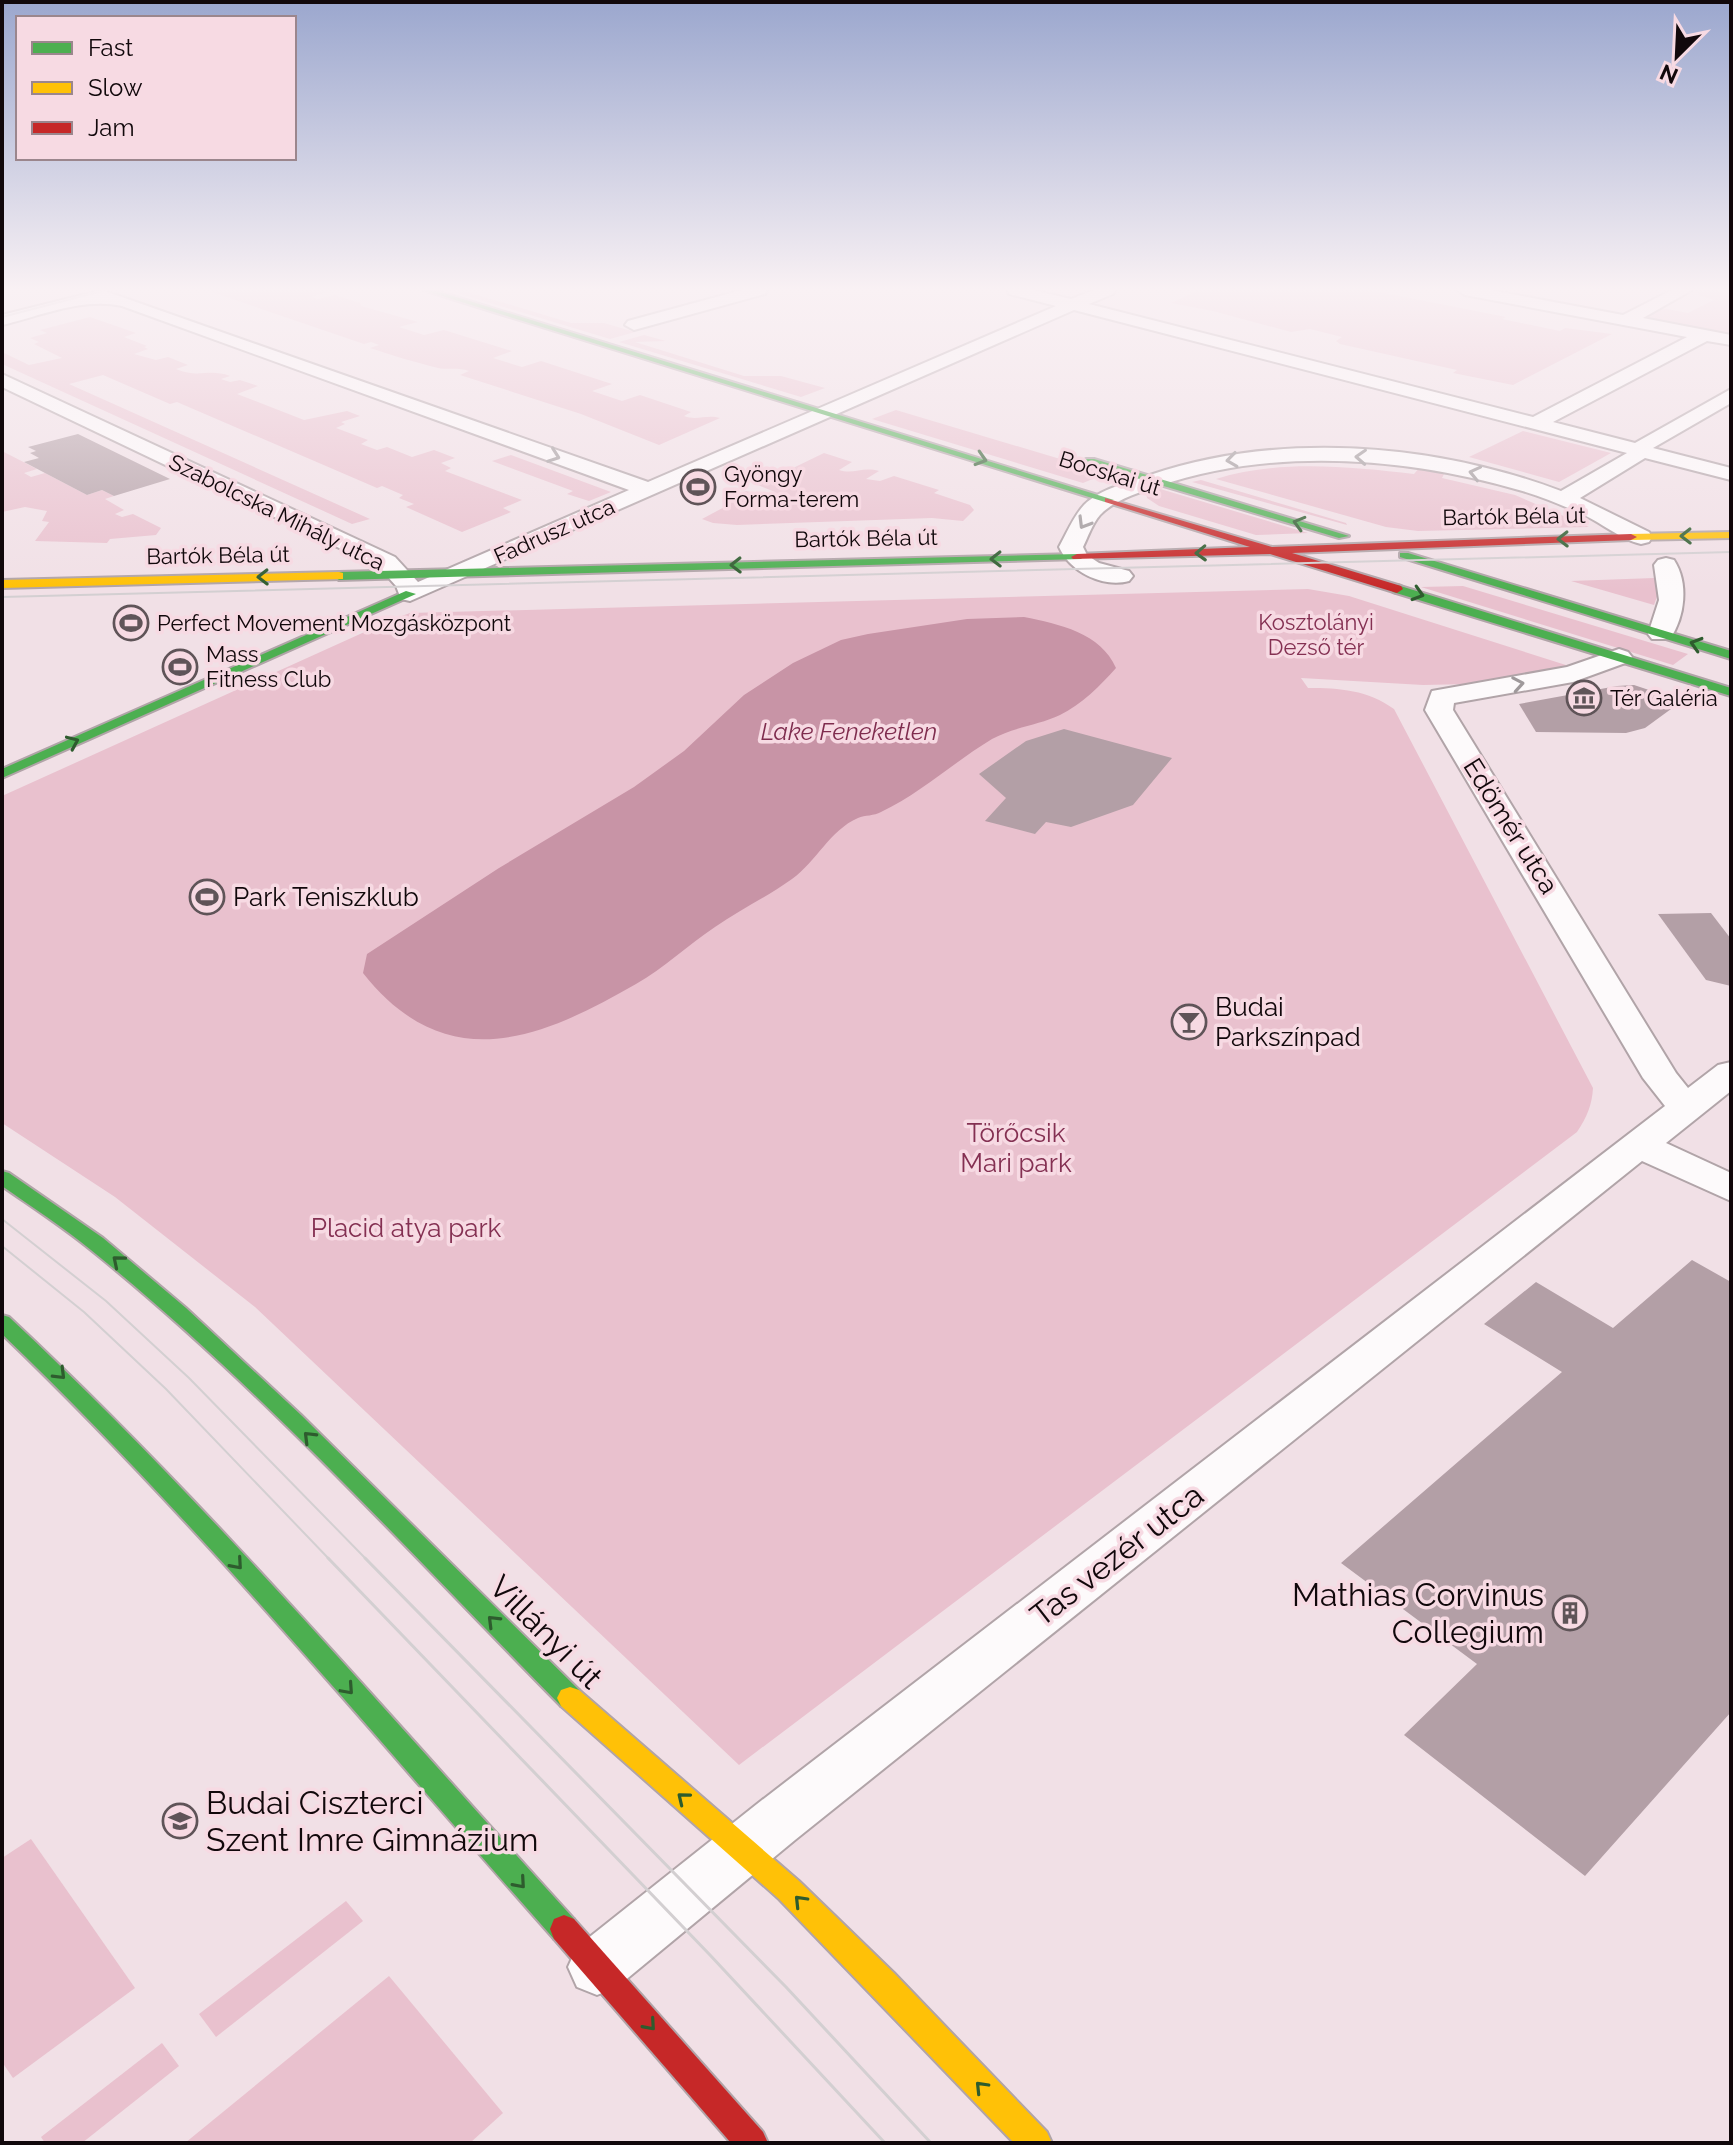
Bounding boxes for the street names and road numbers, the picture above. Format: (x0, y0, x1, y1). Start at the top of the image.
street label: Bocskai út (1056, 445, 1165, 501)
street label: Szabolcska Mihály utca (165, 448, 389, 576)
street label: Fadrusz utca (490, 493, 618, 569)
street label: Bartók Béla út (1442, 502, 1587, 530)
street label: Bartók Béla út (794, 524, 939, 552)
street label: Bartók Béla út (146, 541, 291, 569)
street label: Edömér utca (1458, 753, 1564, 899)
street label: Tas vezér utca (1023, 1476, 1210, 1633)
street label: Villányi út (482, 1568, 611, 1696)

